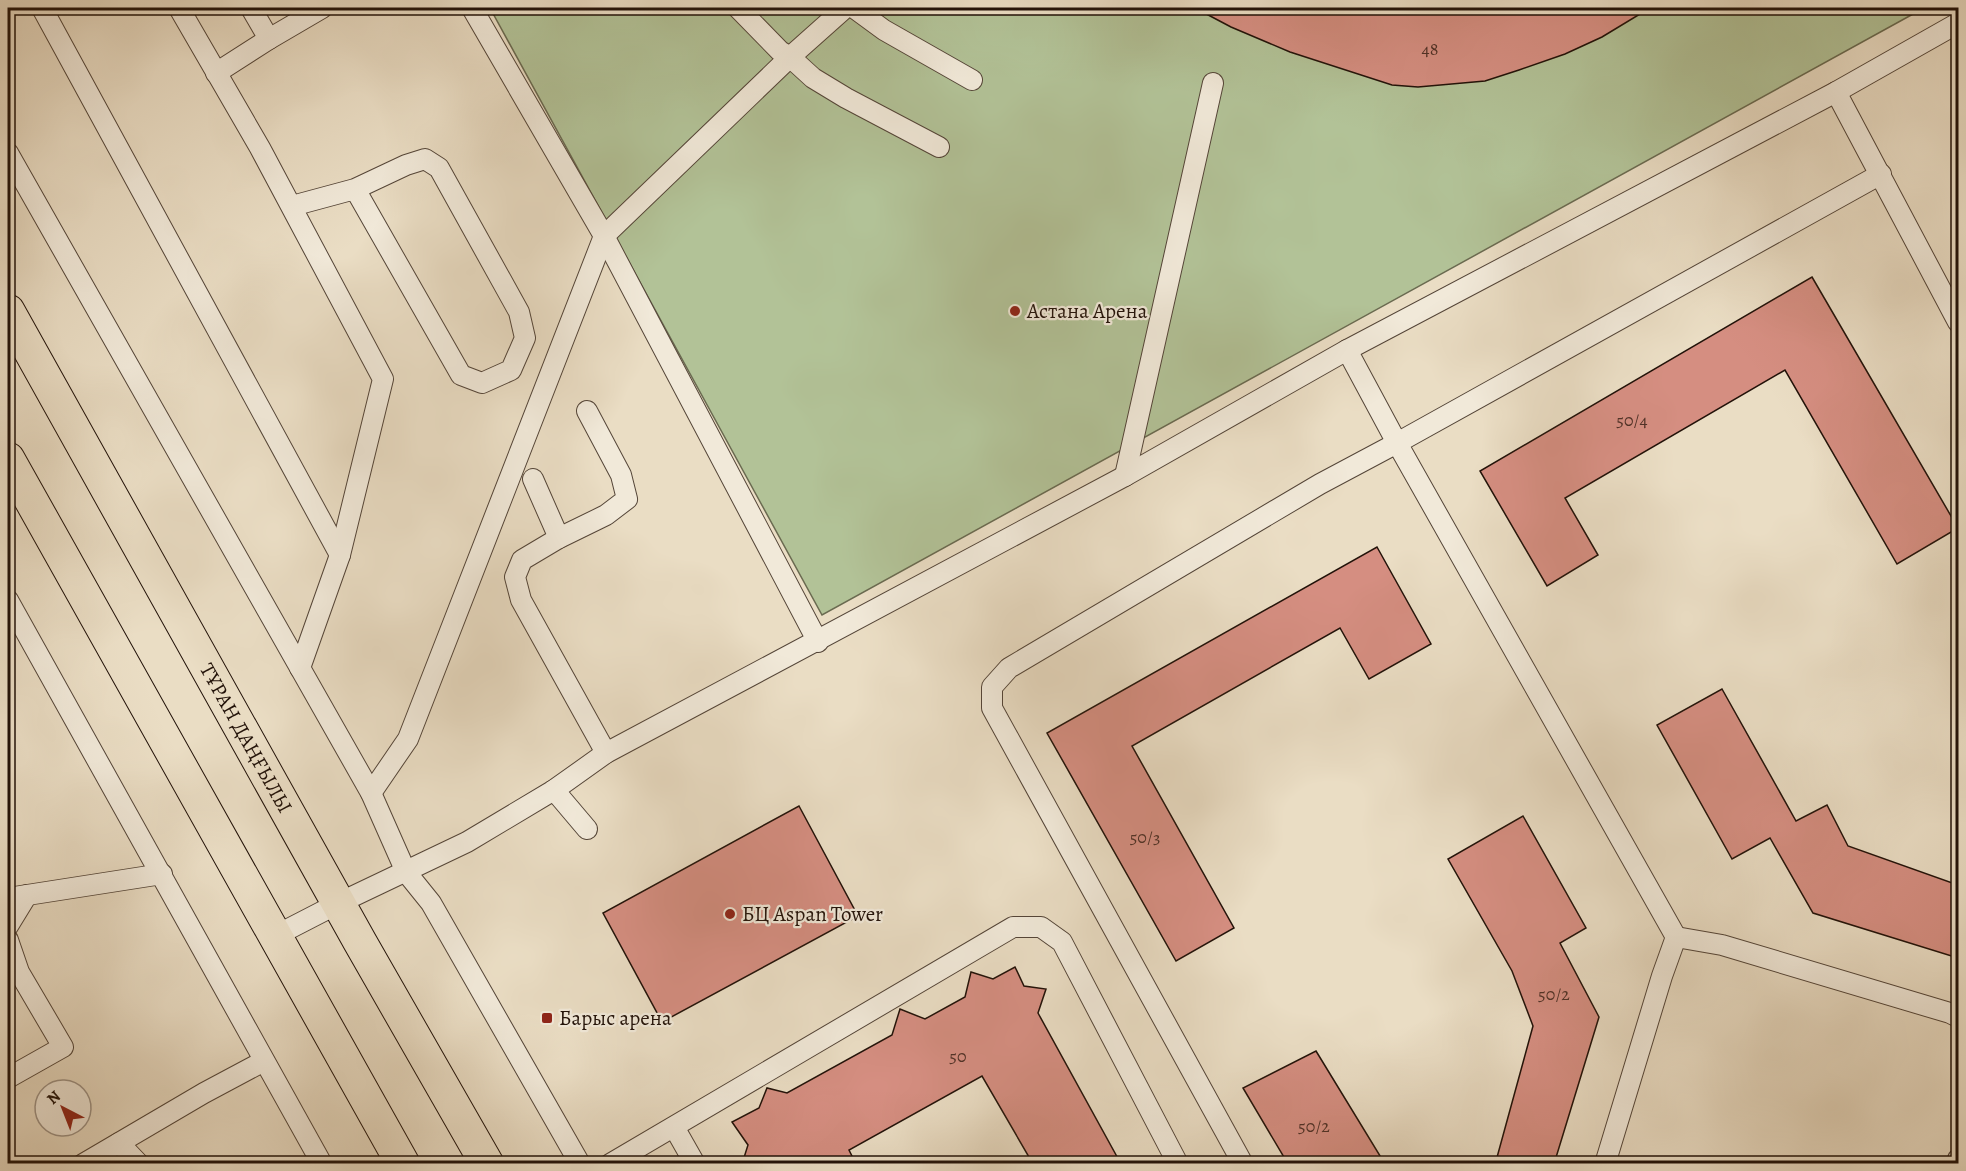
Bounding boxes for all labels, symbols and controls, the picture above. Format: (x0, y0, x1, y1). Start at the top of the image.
house number: 48 (1422, 37, 1438, 61)
place label: Астана Арена (1026, 297, 1148, 325)
marker: Астана Арена (1008, 304, 1022, 318)
house number: 50/4 (1616, 408, 1648, 432)
street label: ТҰРАН ДАҢҒЫЛЫ (193, 658, 299, 818)
house number: 50/3 (1130, 825, 1160, 849)
place label: БЦ Aspan Tower (742, 900, 883, 928)
marker: БЦ Aspan Tower (723, 907, 737, 921)
house number: 50/2 (1538, 982, 1570, 1006)
place label: Барыс арена (559, 1004, 672, 1032)
marker: Барыс арена (540, 1011, 554, 1025)
house number: 50 (949, 1044, 967, 1068)
north arrow (33, 1078, 93, 1138)
text: N (42, 1085, 66, 1110)
house number: 50/2 (1298, 1114, 1330, 1138)

